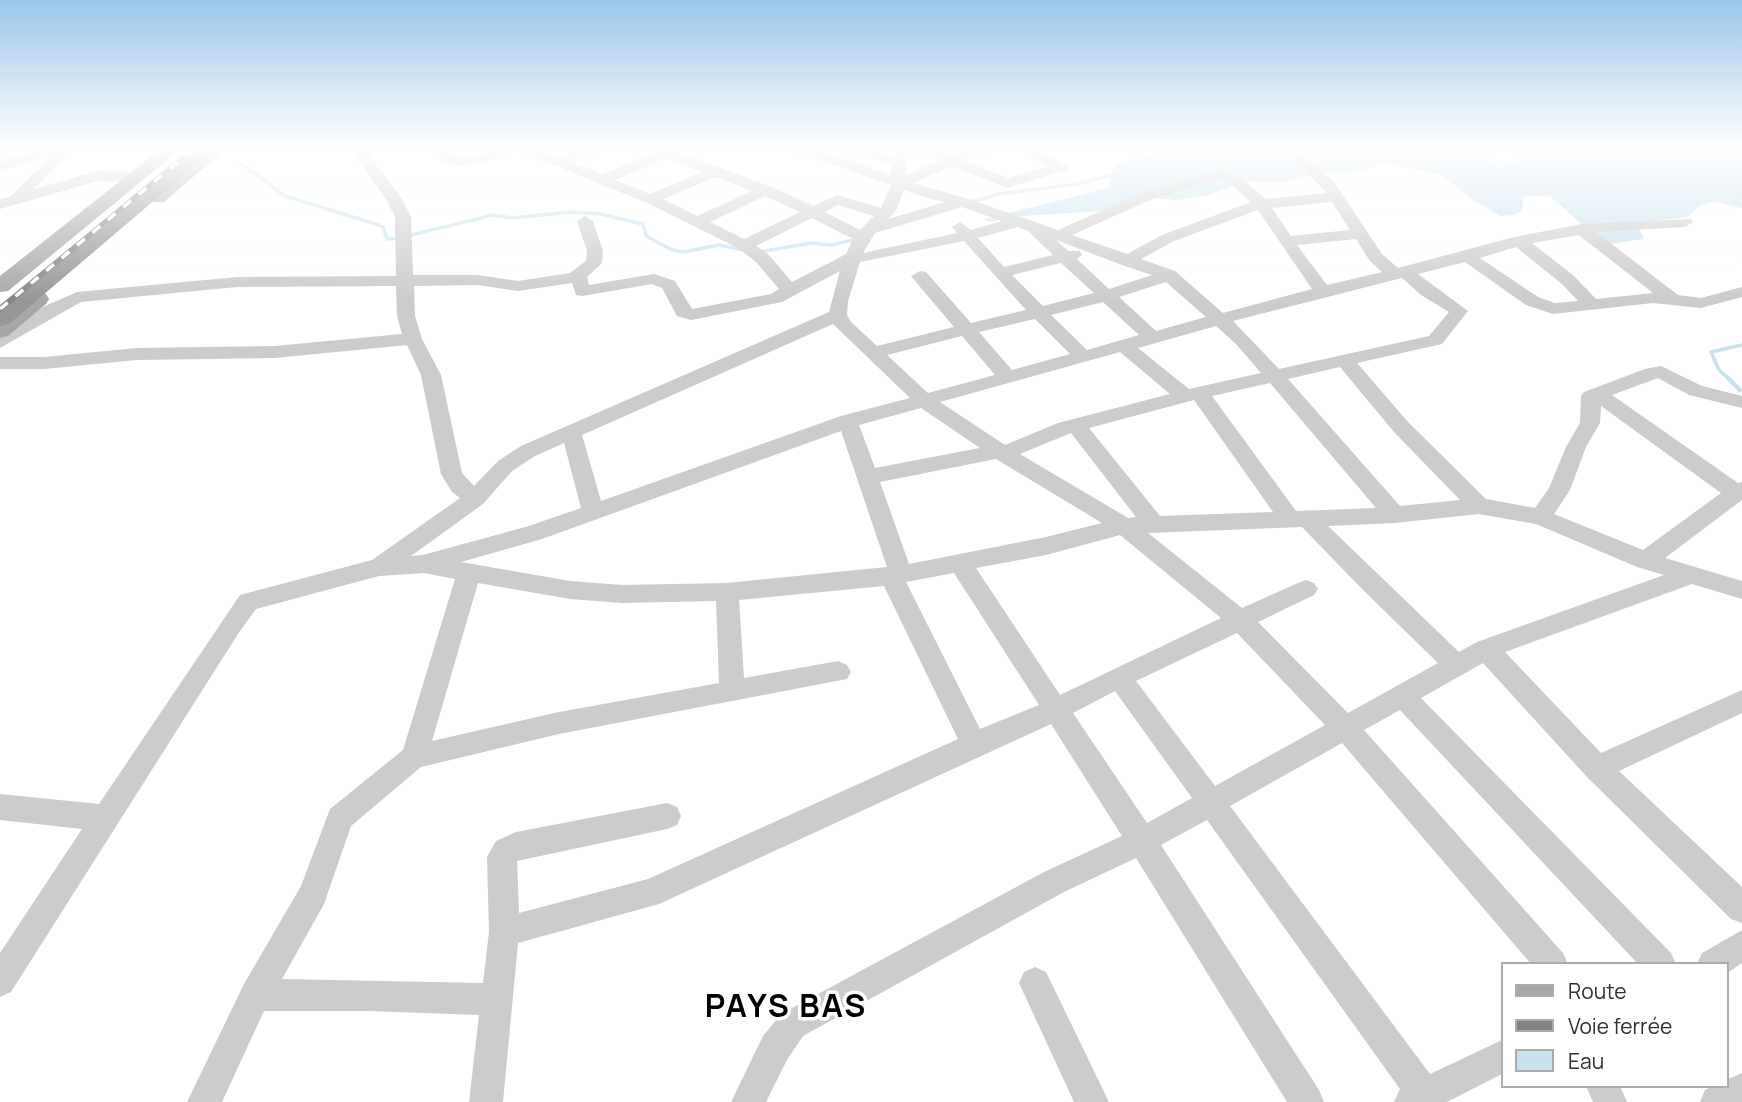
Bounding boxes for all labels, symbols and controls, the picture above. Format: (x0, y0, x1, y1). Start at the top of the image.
legend (1500, 962, 1728, 1088)
text: Route (1568, 977, 1626, 1005)
district label: PAYS BAS (706, 989, 866, 1027)
text: Voie ferrée (1568, 1012, 1672, 1040)
text: Eau (1568, 1047, 1604, 1075)

